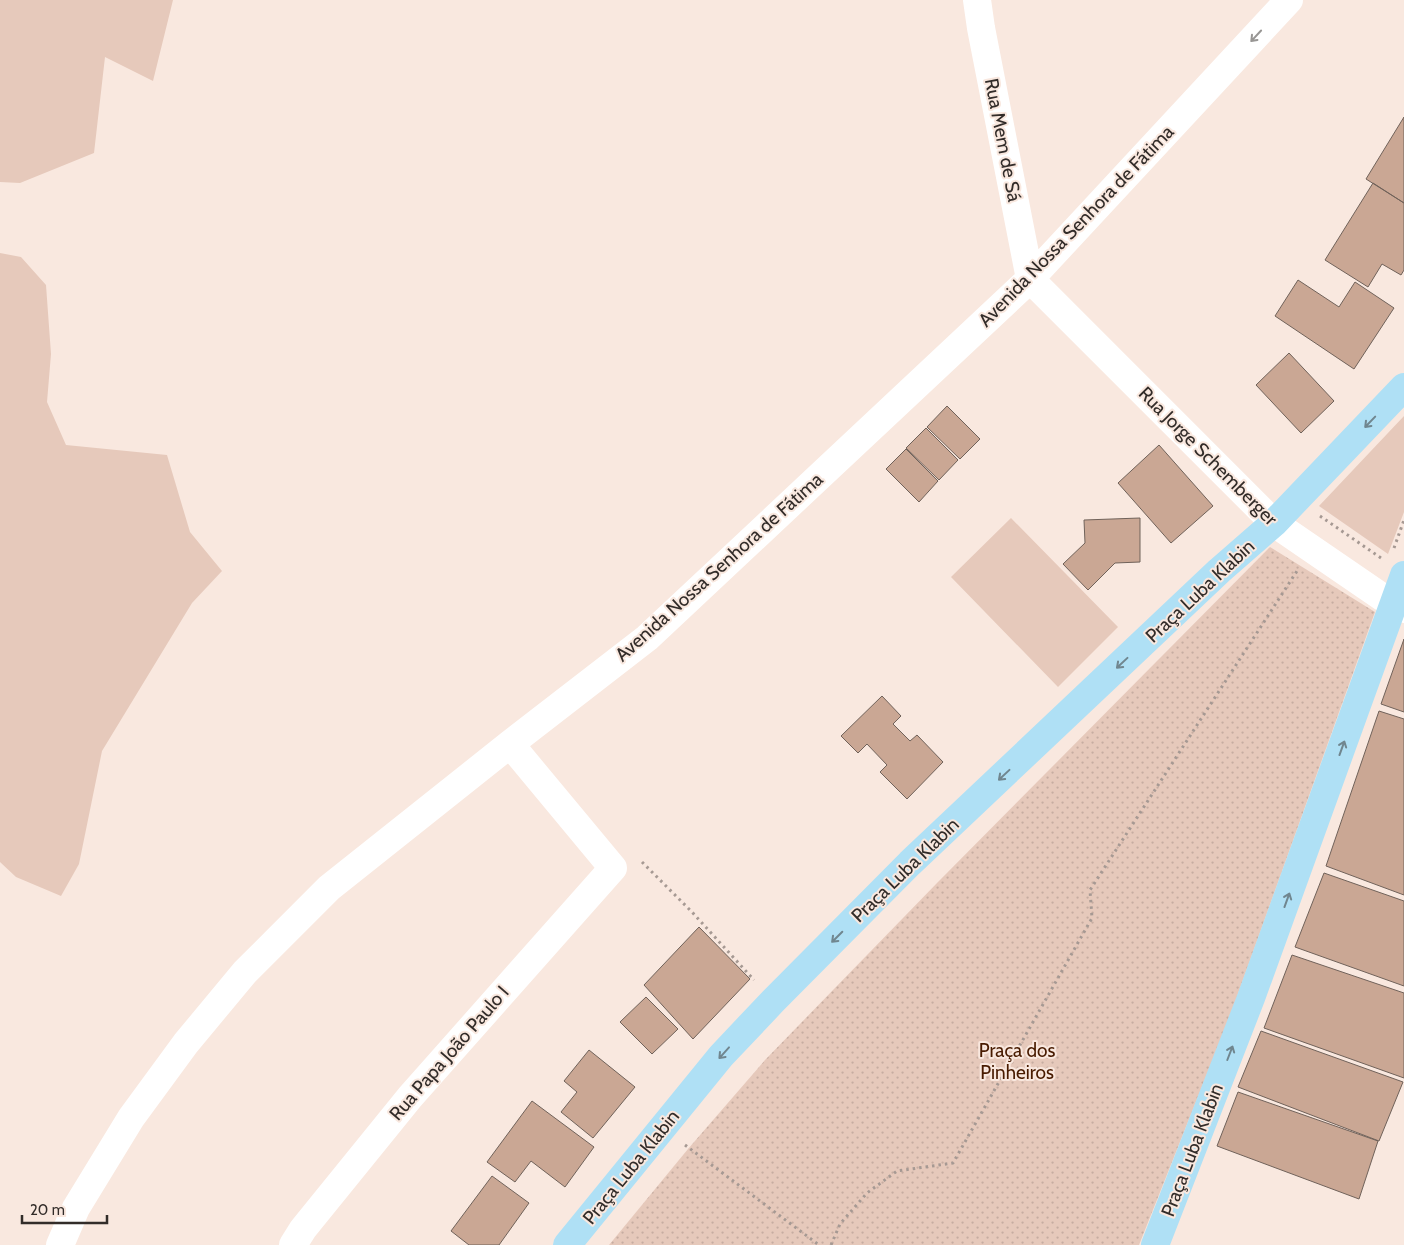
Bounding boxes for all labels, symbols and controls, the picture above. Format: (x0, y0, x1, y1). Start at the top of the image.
one-way arrow (1250, 30, 1262, 43)
street label: Rua Mem de Sá (980, 76, 1026, 204)
street label: Avenida Nossa Senhora de Fátima (974, 120, 1178, 332)
street label: Rua Jorge Schemberger (1134, 382, 1282, 530)
one-way arrow (1364, 416, 1376, 429)
street label: Avenida Nossa Senhora de Fátima (611, 468, 827, 666)
street label: Praça Luba Klabin (1141, 535, 1259, 647)
one-way arrow (1116, 657, 1129, 669)
one-way arrow (1338, 740, 1347, 756)
one-way arrow (998, 769, 1010, 781)
street label: Praça Luba Klabin (846, 813, 964, 927)
one-way arrow (1283, 893, 1292, 909)
one-way arrow (832, 930, 844, 942)
street label: Rua Papa João Paulo I (384, 981, 514, 1125)
park label: Praça dos Pinheiros (979, 1039, 1055, 1084)
one-way arrow (1226, 1046, 1235, 1061)
one-way arrow (719, 1047, 730, 1060)
street label: Praça Luba Klabin (1156, 1080, 1228, 1220)
street label: Praça Luba Klabin (578, 1105, 684, 1229)
scale bar (22, 1192, 108, 1224)
text: 20 m (30, 1201, 65, 1219)

